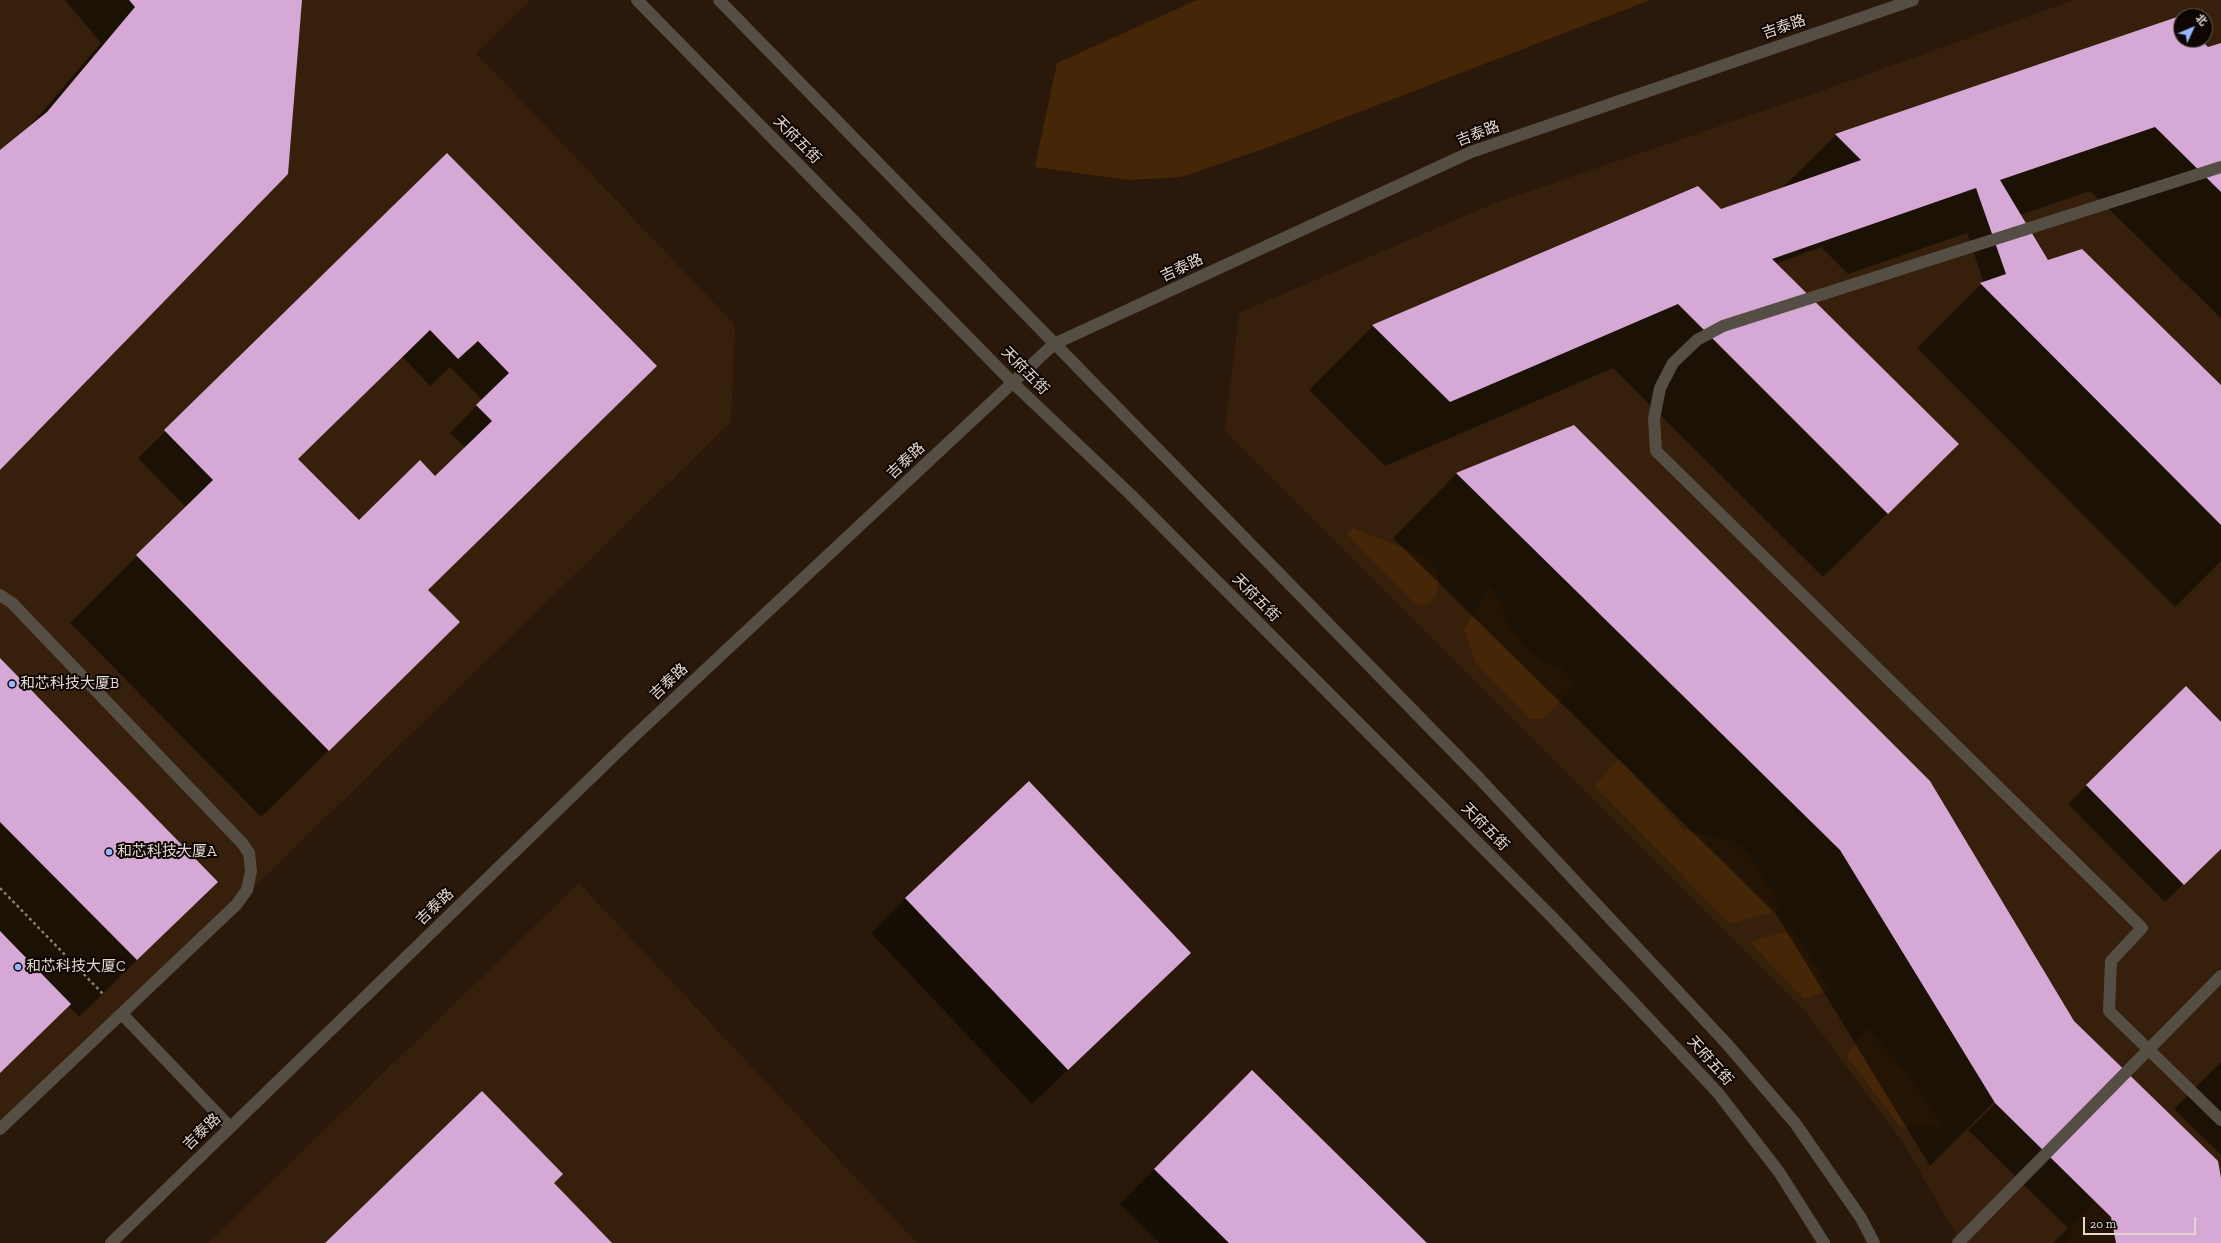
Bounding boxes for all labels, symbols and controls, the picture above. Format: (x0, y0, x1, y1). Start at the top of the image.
north arrow (2173, 8, 2213, 48)
street label: 吉泰路 (1760, 11, 1808, 43)
text: 北 (2193, 12, 2210, 28)
street label: 天府五街 (769, 112, 825, 168)
street label: 吉泰路 (1454, 118, 1502, 150)
street label: 吉泰路 (1158, 250, 1206, 286)
street label: 天府五街 (997, 343, 1053, 399)
street label: 吉泰路 (883, 439, 929, 483)
street label: 天府五街 (1228, 570, 1284, 626)
street label: 吉泰路 (646, 660, 692, 704)
place label: 和芯科技大厦B (20, 675, 119, 693)
marker: 和芯科技大厦B (7, 679, 17, 689)
street label: 天府五街 (1457, 799, 1513, 855)
place label: 和芯科技大厦A (117, 843, 217, 861)
marker: 和芯科技大厦A (104, 847, 114, 857)
street label: 吉泰路 (413, 885, 457, 929)
place label: 和芯科技大厦C (26, 958, 126, 976)
marker: 和芯科技大厦C (13, 962, 23, 972)
street label: 天府五街 (1683, 1033, 1737, 1089)
street label: 吉泰路 (180, 1110, 224, 1154)
scale bar (2085, 1209, 2198, 1235)
text: 20 m (2090, 1217, 2116, 1231)

